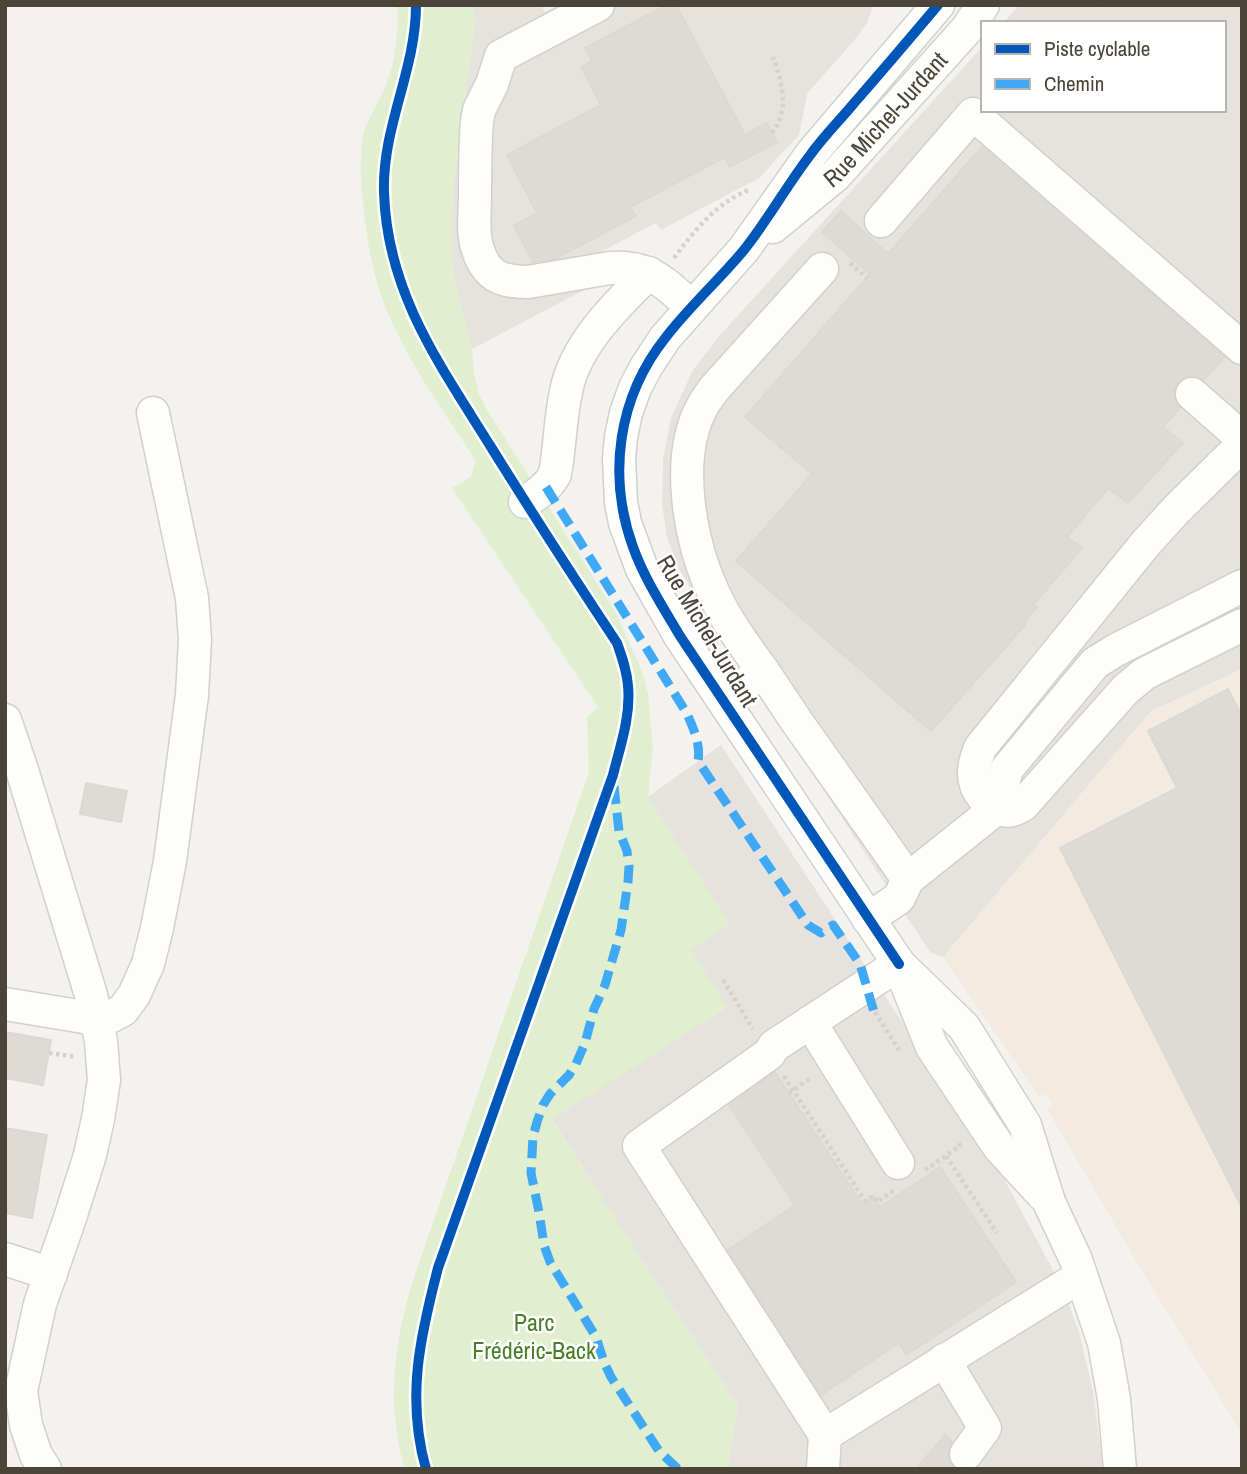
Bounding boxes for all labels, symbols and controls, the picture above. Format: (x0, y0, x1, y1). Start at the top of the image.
legend (981, 21, 1226, 112)
text: Piste cyclable (1044, 34, 1150, 63)
street label: Rue Michel-Jurdant (816, 44, 955, 194)
text: Chemin (1044, 69, 1104, 98)
street label: Rue Michel-Jurdant (650, 549, 766, 713)
park label: Parc Frédéric-Back (472, 1306, 596, 1366)

